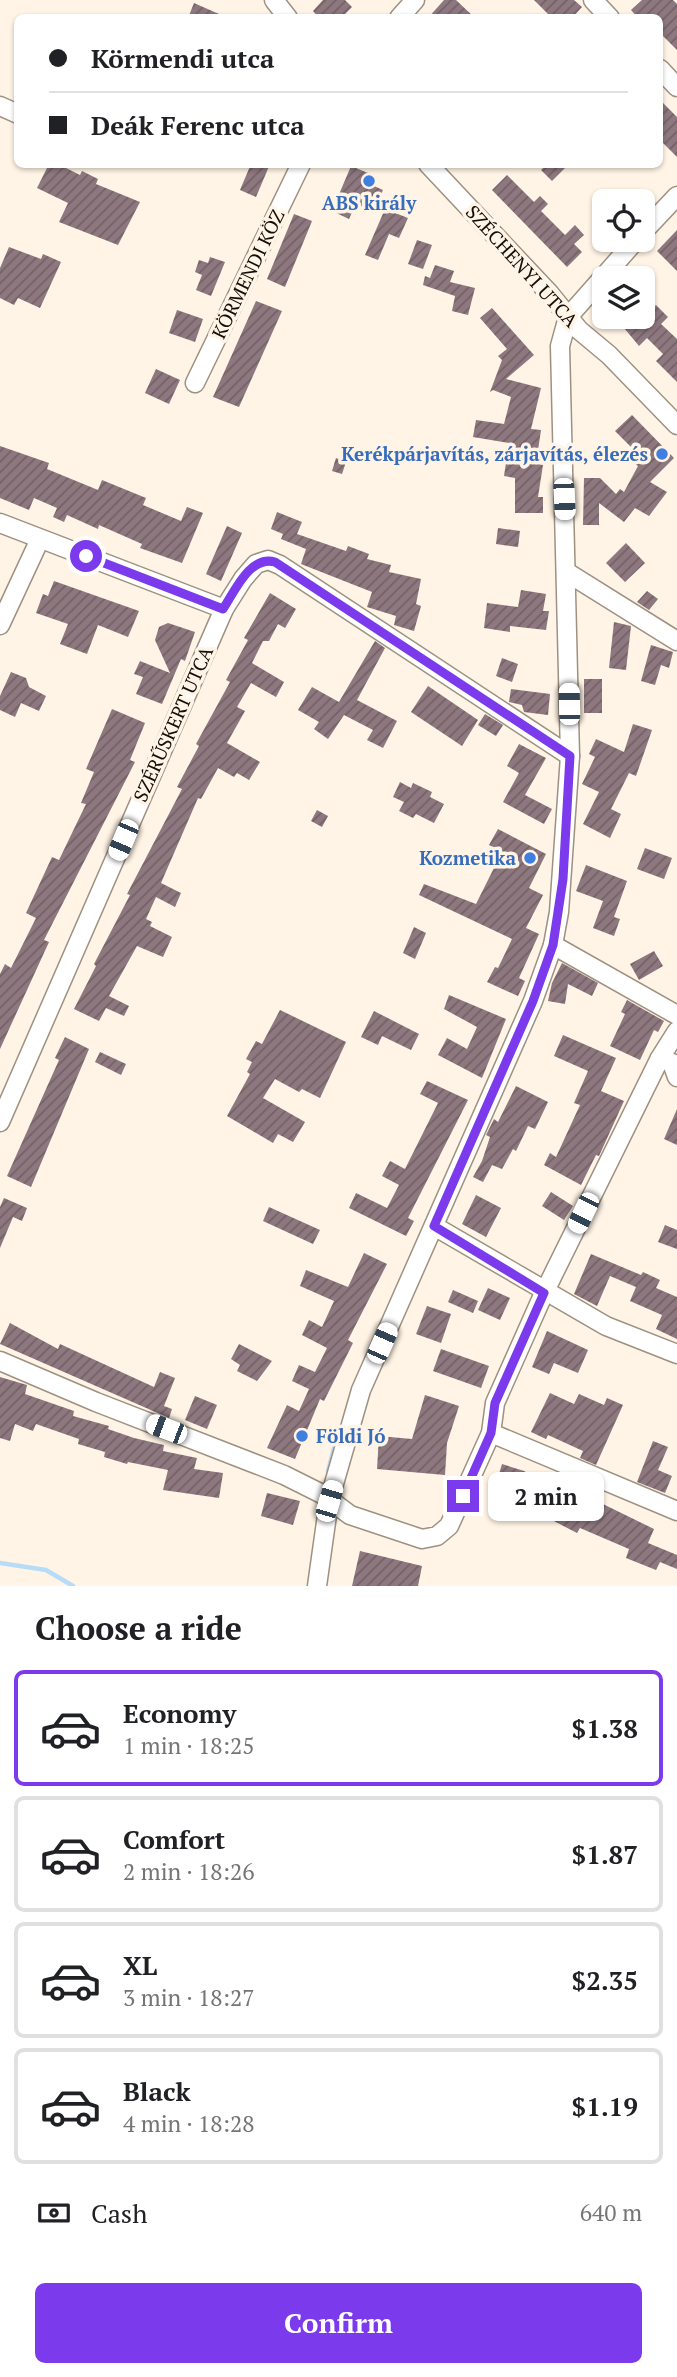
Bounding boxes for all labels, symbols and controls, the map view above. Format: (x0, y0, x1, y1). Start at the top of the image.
text: Körmendi utca (91, 41, 275, 75)
text: Deák Ferenc utca (91, 108, 305, 142)
marker: ABS király (361, 173, 377, 189)
map controls (592, 189, 655, 329)
button: locate (592, 189, 655, 252)
place label: ABS király (322, 190, 417, 215)
street label: SZÉCHENYI UTCA (461, 199, 584, 332)
street label: KÖRMENDI KÖZ (205, 205, 290, 343)
button: layers (592, 266, 655, 329)
place label: Kerékpárjavítás, zárjavítás, élezés (341, 441, 648, 466)
marker: Kerékpárjavítás, zárjavítás, élezés (654, 446, 670, 462)
car (553, 477, 576, 521)
route start (70, 540, 102, 572)
street label: SZÉRŰSKERT UTCA (127, 642, 218, 805)
car (559, 683, 580, 725)
car (106, 817, 141, 863)
place label: Kozmetika (419, 845, 516, 870)
marker: Kozmetika (522, 850, 538, 866)
car (565, 1190, 602, 1236)
car (364, 1320, 401, 1366)
car (143, 1412, 190, 1446)
place label: Földi Jó (316, 1423, 386, 1448)
marker: Földi Jó (294, 1428, 310, 1444)
callout: 2 min (488, 1472, 603, 1520)
car (314, 1478, 345, 1524)
route end (447, 1480, 479, 1512)
text: 2 min (515, 1481, 577, 1512)
text: Choose a ride (35, 1607, 242, 1649)
text: Economy (123, 1696, 236, 1730)
icon: car (39, 1697, 102, 1760)
text: $1.38 (572, 1711, 638, 1745)
text: 1 min · 18:25 (123, 1730, 255, 1761)
text: Comfort (123, 1822, 225, 1856)
icon: car (39, 1823, 102, 1886)
text: $1.87 (572, 1837, 638, 1871)
text: 2 min · 18:26 (123, 1856, 255, 1887)
text: XL (123, 1948, 157, 1982)
icon: car (39, 1949, 102, 2012)
text: $2.35 (572, 1963, 638, 1997)
text: 3 min · 18:27 (123, 1982, 255, 2013)
text: Black (123, 2074, 191, 2108)
icon: car (39, 2075, 102, 2138)
text: $1.19 (572, 2089, 638, 2123)
text: 4 min · 18:28 (123, 2108, 255, 2139)
icon: cash (35, 2194, 73, 2232)
text: Cash (91, 2196, 147, 2230)
text: 640 m (580, 2197, 642, 2228)
button: Confirm (35, 2283, 642, 2363)

